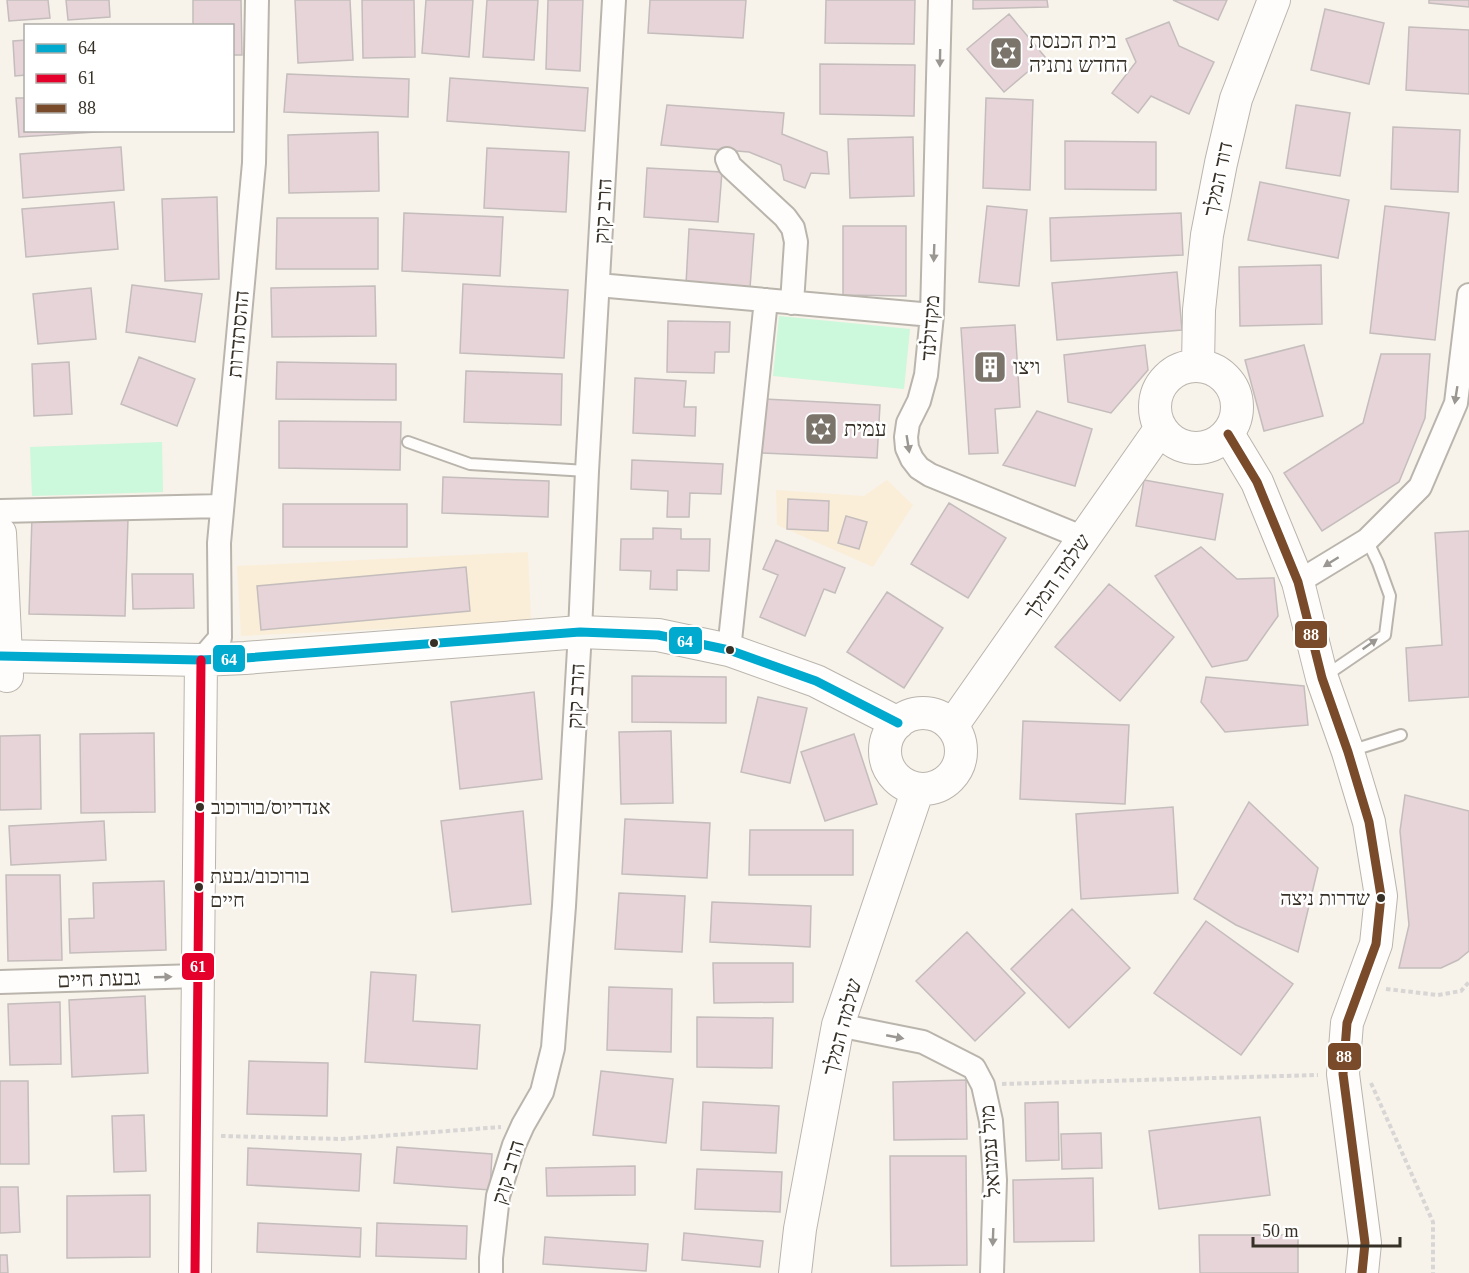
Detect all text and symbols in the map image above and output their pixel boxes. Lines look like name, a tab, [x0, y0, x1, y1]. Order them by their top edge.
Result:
legend	[24, 24, 234, 132]
place label: בית הכנסת החדש נתניה	[1029, 29, 1128, 77]
synagogue icon: בית הכנסת החדש נתניה	[988, 35, 1024, 71]
text: 64	[78, 38, 96, 58]
one-way arrow	[935, 49, 944, 68]
text: 61	[78, 68, 96, 88]
text: 88	[78, 98, 96, 118]
street label: דוד המלך	[1198, 140, 1238, 218]
street label: הרב קוק	[589, 178, 617, 244]
one-way arrow	[929, 244, 939, 263]
street label: ההסתדרות	[222, 289, 254, 379]
street label: מקדולנד	[916, 294, 944, 362]
building icon: ויצו	[972, 349, 1008, 385]
place label: ויצו	[1013, 355, 1040, 379]
one-way arrow	[1452, 386, 1461, 405]
synagogue icon: עמית	[803, 411, 839, 447]
place label: עמית	[844, 417, 887, 441]
one-way arrow	[904, 435, 913, 454]
street label: שלמה המלך	[1019, 529, 1095, 624]
one-way arrow	[1323, 556, 1339, 567]
line badge: 88	[1294, 620, 1328, 649]
line badge: 64	[668, 626, 703, 655]
text: 88	[1303, 626, 1319, 643]
text: 64	[677, 633, 693, 650]
unlabelled marker	[428, 637, 440, 649]
one-way arrow	[1362, 638, 1378, 650]
line badge: 64	[212, 644, 246, 673]
unlabelled marker	[724, 644, 736, 656]
text: 64	[221, 651, 237, 668]
street label: הרב קוק	[562, 663, 590, 729]
place label: אנדריוס/בורוכוב	[211, 796, 330, 818]
marker: אנדריוס/בורוכוב	[194, 801, 206, 813]
place label: בורוכוב/גבעת חיים	[210, 865, 310, 911]
marker: בורוכוב/גבעת חיים	[193, 881, 205, 893]
place label: שדרות ניצה	[1280, 887, 1370, 909]
marker: שדרות ניצה	[1375, 892, 1387, 904]
line badge: 61	[181, 952, 215, 981]
text: 61	[190, 958, 206, 975]
street label: גבעת חיים	[57, 966, 141, 992]
one-way arrow	[154, 972, 173, 982]
street label: שלמה המלך	[818, 976, 866, 1078]
one-way arrow	[886, 1033, 905, 1042]
line badge: 88	[1327, 1042, 1362, 1071]
text: 88	[1336, 1048, 1352, 1065]
street label: מול עמנואל	[975, 1104, 1005, 1199]
street label: הרב קוק	[487, 1137, 529, 1207]
scale bar	[1253, 1210, 1400, 1248]
text: 50 m	[1262, 1221, 1299, 1241]
one-way arrow	[989, 1228, 998, 1247]

